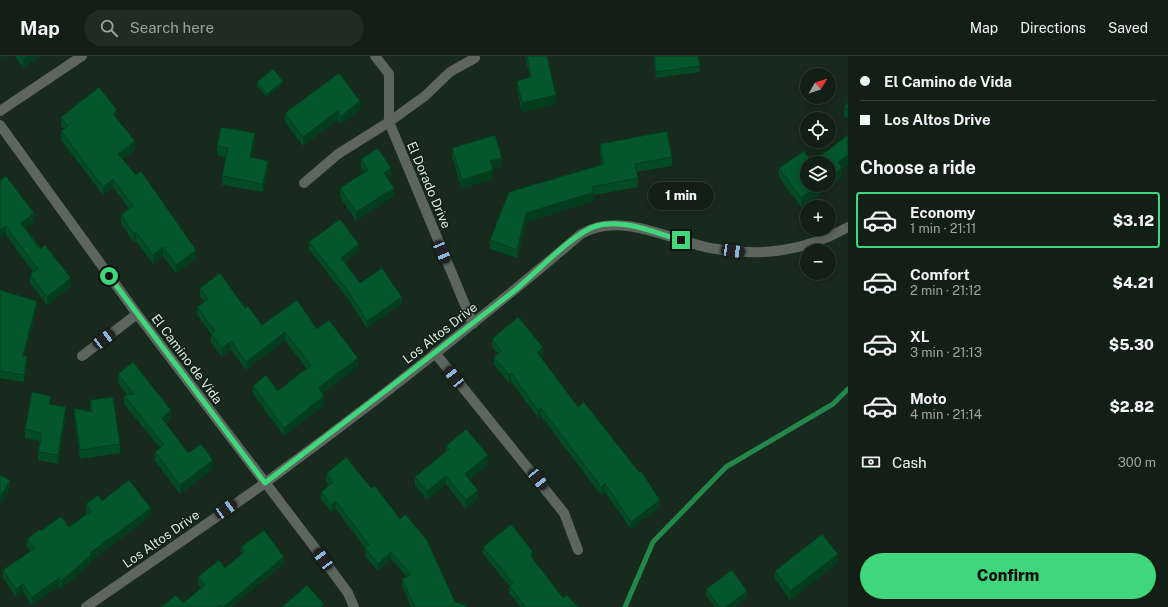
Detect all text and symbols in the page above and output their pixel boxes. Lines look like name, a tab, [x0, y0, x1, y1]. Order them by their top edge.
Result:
search box	[84, 10, 364, 46]
text: Map	[20, 17, 60, 39]
icon: search	[98, 17, 120, 39]
text: Search here	[130, 19, 214, 36]
text: Map	[970, 20, 998, 36]
text: Directions	[1020, 20, 1086, 36]
text: Saved	[1108, 20, 1148, 36]
north arrow	[800, 68, 836, 104]
map controls	[800, 68, 836, 280]
text: El Camino de Vida	[884, 73, 1012, 90]
text: Los Altos Drive	[884, 111, 991, 128]
button: locate	[800, 112, 836, 148]
street label: El Dorado Drive	[404, 139, 454, 231]
button: layers	[800, 156, 836, 192]
text: Choose a ride	[860, 157, 976, 178]
callout: 1 min	[648, 182, 714, 210]
text: 1 min	[665, 188, 697, 203]
button: +	[800, 200, 836, 236]
icon: car	[862, 202, 898, 238]
text: Economy	[910, 204, 975, 221]
text: $3.12	[1113, 212, 1154, 229]
text: 1 min · 21:11	[910, 221, 976, 236]
route end	[672, 231, 690, 249]
car	[432, 239, 452, 265]
car	[720, 243, 746, 259]
button: −	[800, 244, 836, 280]
icon: car	[862, 264, 898, 300]
text: Comfort	[910, 266, 970, 283]
route start	[100, 267, 118, 285]
text: $4.21	[1113, 274, 1154, 291]
text: 2 min · 21:12	[910, 283, 981, 298]
street label: Los Altos Drive	[400, 299, 480, 367]
street label: El Camino de Vida	[148, 311, 226, 407]
icon: car	[862, 326, 898, 362]
car	[91, 327, 117, 351]
text: XL	[910, 328, 929, 345]
text: $5.30	[1109, 336, 1154, 353]
text: 3 min · 21:13	[910, 345, 982, 360]
car	[442, 364, 466, 390]
icon: car	[862, 388, 898, 424]
text: Moto	[910, 390, 947, 407]
text: $2.82	[1109, 398, 1154, 415]
text: 4 min · 21:14	[910, 407, 982, 422]
icon: cash	[860, 451, 882, 473]
text: Cash	[892, 454, 927, 471]
text: 300 m	[1118, 455, 1156, 470]
car	[526, 466, 550, 492]
car	[213, 497, 239, 521]
street label: Los Altos Drive	[120, 507, 202, 571]
car	[311, 546, 335, 572]
button: Confirm	[860, 553, 1156, 599]

